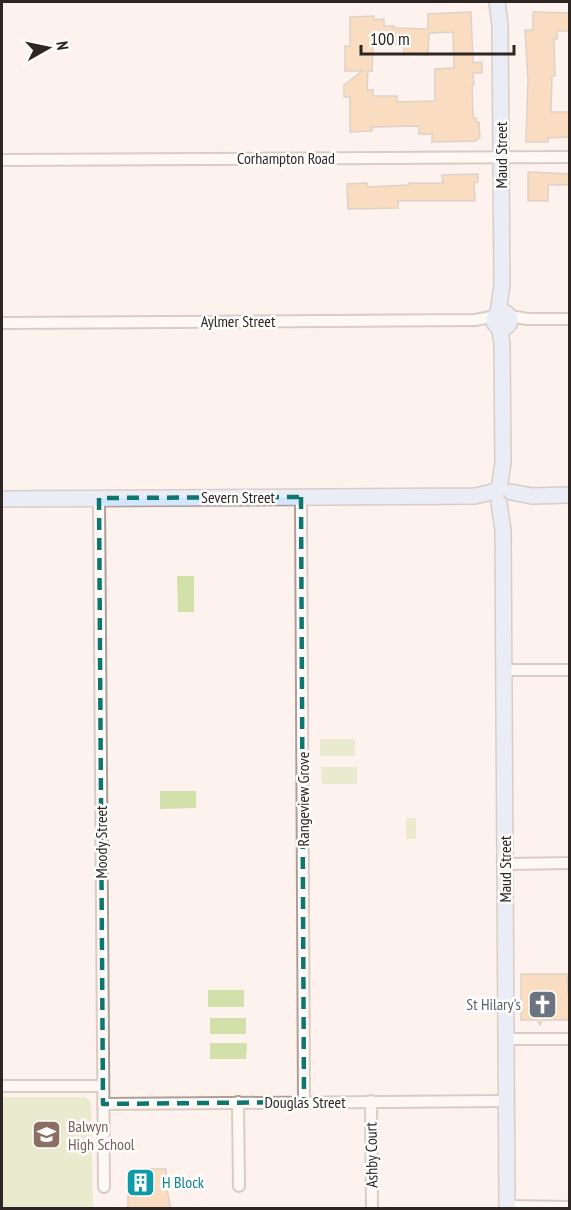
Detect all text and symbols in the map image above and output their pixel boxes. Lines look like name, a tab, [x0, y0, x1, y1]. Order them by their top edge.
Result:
north arrow	[18, 18, 78, 78]
scale bar	[361, 18, 514, 56]
text: 100 m	[370, 27, 410, 50]
text: N	[52, 40, 73, 51]
street label: Maud Street	[491, 121, 511, 188]
street label: Corhampton Road	[237, 148, 335, 168]
street label: Aylmer Street	[201, 311, 276, 331]
street label: Severn Street	[201, 487, 276, 507]
street label: Rangeview Grove	[293, 752, 313, 846]
street label: Moody Street	[91, 805, 111, 879]
street label: Maud Street	[495, 835, 515, 902]
church icon: St Hilary's	[526, 988, 558, 1020]
place label: St Hilary's	[466, 994, 521, 1014]
street label: Douglas Street	[264, 1092, 346, 1112]
place label: Balwyn High School	[68, 1116, 135, 1154]
school or university icon: Balwyn High School	[31, 1119, 63, 1151]
street label: Ashby Court	[360, 1121, 382, 1188]
building icon: H Block	[125, 1166, 157, 1198]
place label: H Block	[162, 1172, 205, 1192]

